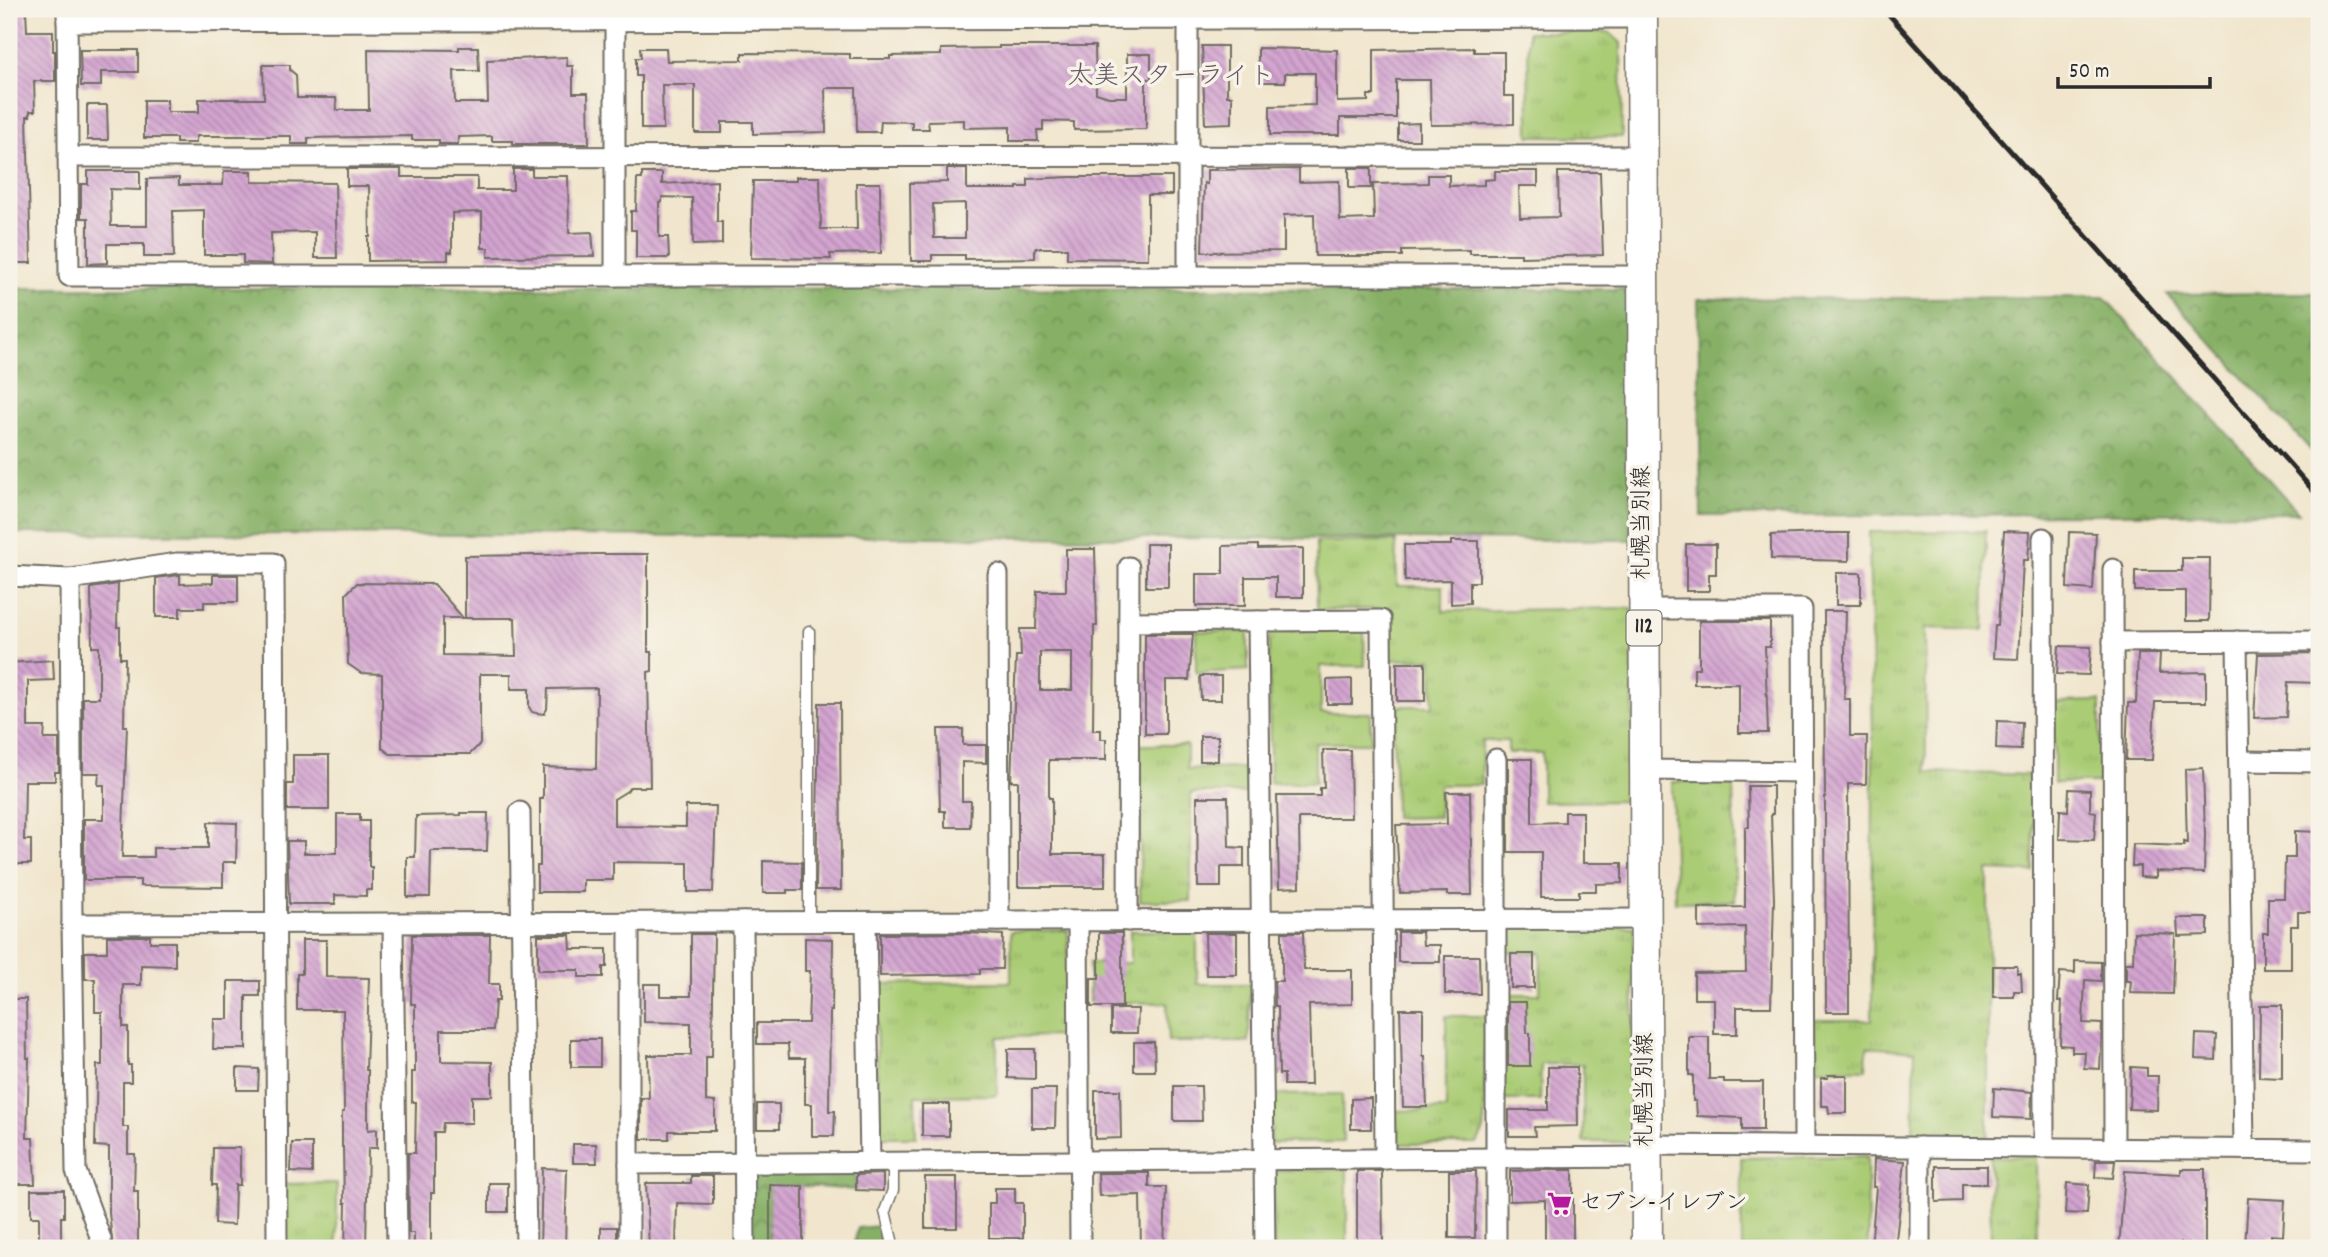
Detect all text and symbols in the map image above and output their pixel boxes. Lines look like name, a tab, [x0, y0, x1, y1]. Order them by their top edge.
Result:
scale bar	[2058, 46, 2211, 90]
text: 50 m	[2069, 58, 2109, 88]
district label: 太美スターライト	[1067, 59, 1275, 96]
street label: 札幌当別線	[1627, 466, 1660, 581]
road number: 112	[1626, 610, 1662, 646]
street label: 札幌当別線	[1630, 1033, 1663, 1148]
place label: セブン-イレブン	[1579, 1188, 1748, 1221]
supermarket icon: セブン-イレブン	[1545, 1190, 1573, 1218]

